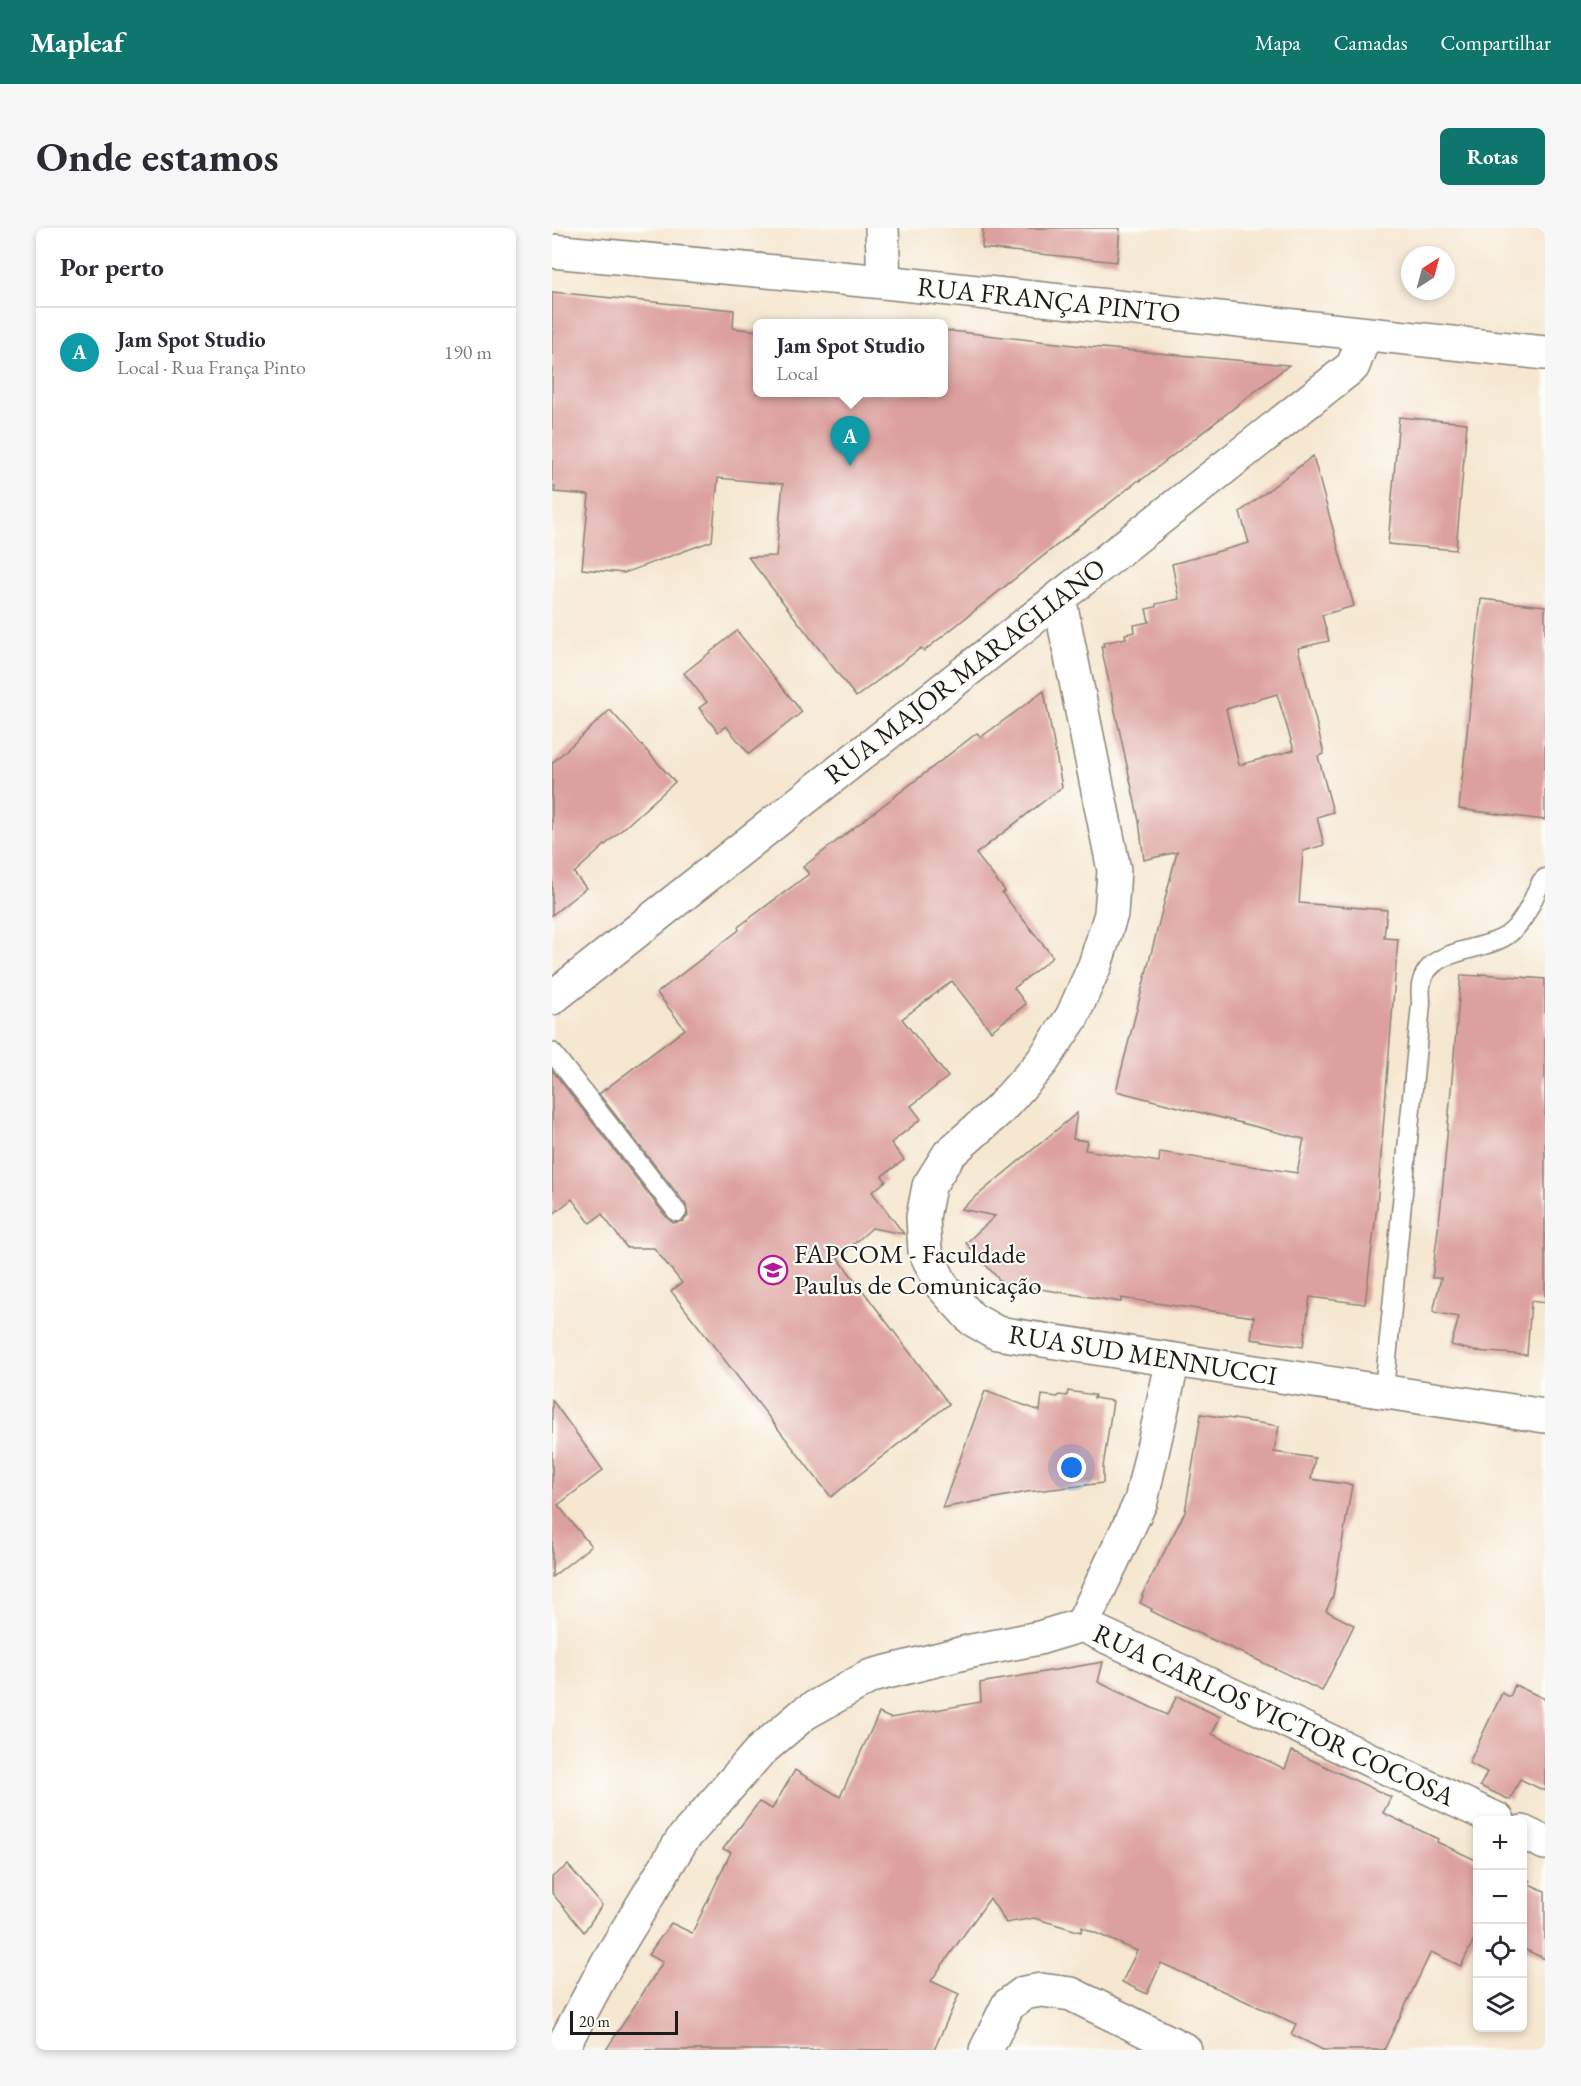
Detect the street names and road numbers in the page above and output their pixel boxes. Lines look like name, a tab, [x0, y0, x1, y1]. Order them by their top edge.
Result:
street label: RUA FRANÇA PINTO	[916, 268, 1182, 331]
street label: RUA MAJOR MARAGLIANO	[817, 550, 1112, 791]
street label: RUA SUD MENNUCCI	[1006, 1316, 1280, 1393]
street label: RUA CARLOS VICTOR COCOSA	[1088, 1615, 1461, 1814]

